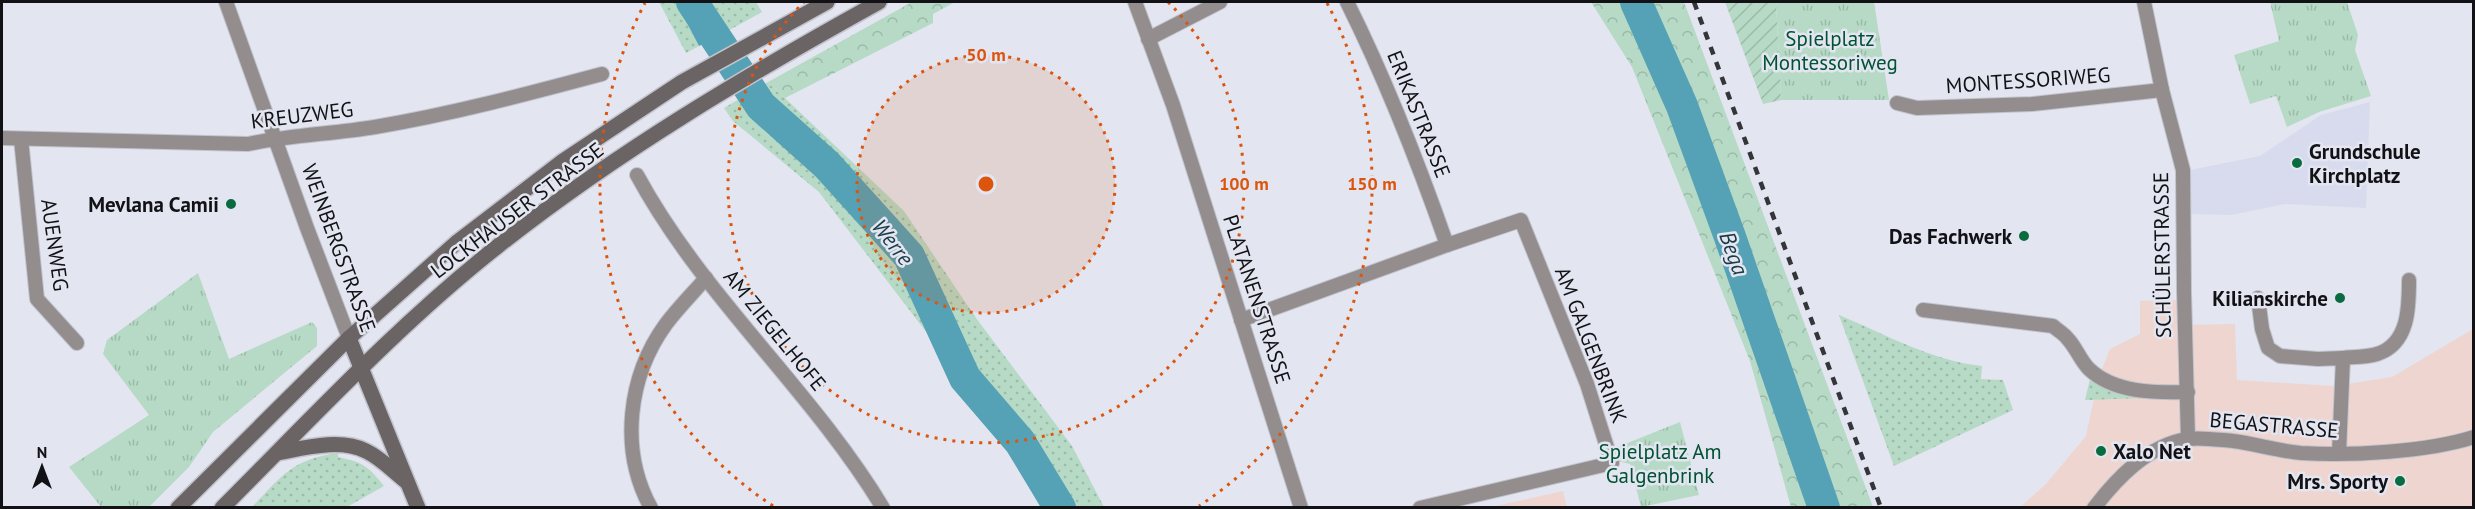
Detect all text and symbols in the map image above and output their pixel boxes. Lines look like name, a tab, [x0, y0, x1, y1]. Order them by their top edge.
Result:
park label: Spielplatz Montessoriweg	[1762, 25, 1898, 76]
text: 50 m	[966, 43, 1006, 66]
street label: ERIKASTRASSE	[1381, 46, 1457, 182]
street label: MONTESSORIWEG	[1945, 61, 2111, 99]
street label: KREUZWEG	[249, 95, 355, 135]
street label: LOCKHAUSER STRASSE	[425, 136, 609, 284]
place label: Grundschule Kirchplatz	[2309, 138, 2421, 189]
marker: Grundschule Kirchplatz	[2290, 156, 2304, 170]
street label: WEINBERGSTRASSE	[296, 160, 382, 336]
text: 100 m	[1219, 172, 1269, 195]
text: 150 m	[1347, 172, 1397, 195]
street label: SCHÜLERSTRASSE	[2147, 172, 2177, 338]
centre of rings	[976, 174, 996, 194]
place label: Mevlana Camii	[88, 191, 219, 218]
street label: AUENWEG	[35, 197, 75, 293]
marker: Mevlana Camii	[224, 197, 238, 211]
street label: PLATANENSTRASSE	[1217, 211, 1297, 387]
water label: Werre	[866, 213, 920, 272]
place label: Das Fachwerk	[1889, 223, 2013, 250]
water label: Bega	[1713, 227, 1755, 279]
marker: Das Fachwerk	[2017, 229, 2031, 243]
street label: AM GALGENBRINK	[1549, 263, 1633, 427]
street label: AM ZIEGELHOFE	[718, 264, 832, 396]
place label: Kilianskirche	[2212, 285, 2328, 312]
marker: Kilianskirche	[2333, 291, 2347, 305]
street label: BEGASTRASSE	[2208, 406, 2340, 444]
north arrow	[12, 437, 72, 497]
park label: Spielplatz Am Galgenbrink	[1599, 438, 1722, 489]
place label: Xalo Net	[2113, 438, 2192, 465]
text: N	[37, 442, 47, 462]
marker: Xalo Net	[2094, 444, 2108, 458]
place label: Mrs. Sporty	[2287, 468, 2389, 495]
marker: Mrs. Sporty	[2393, 474, 2407, 488]

